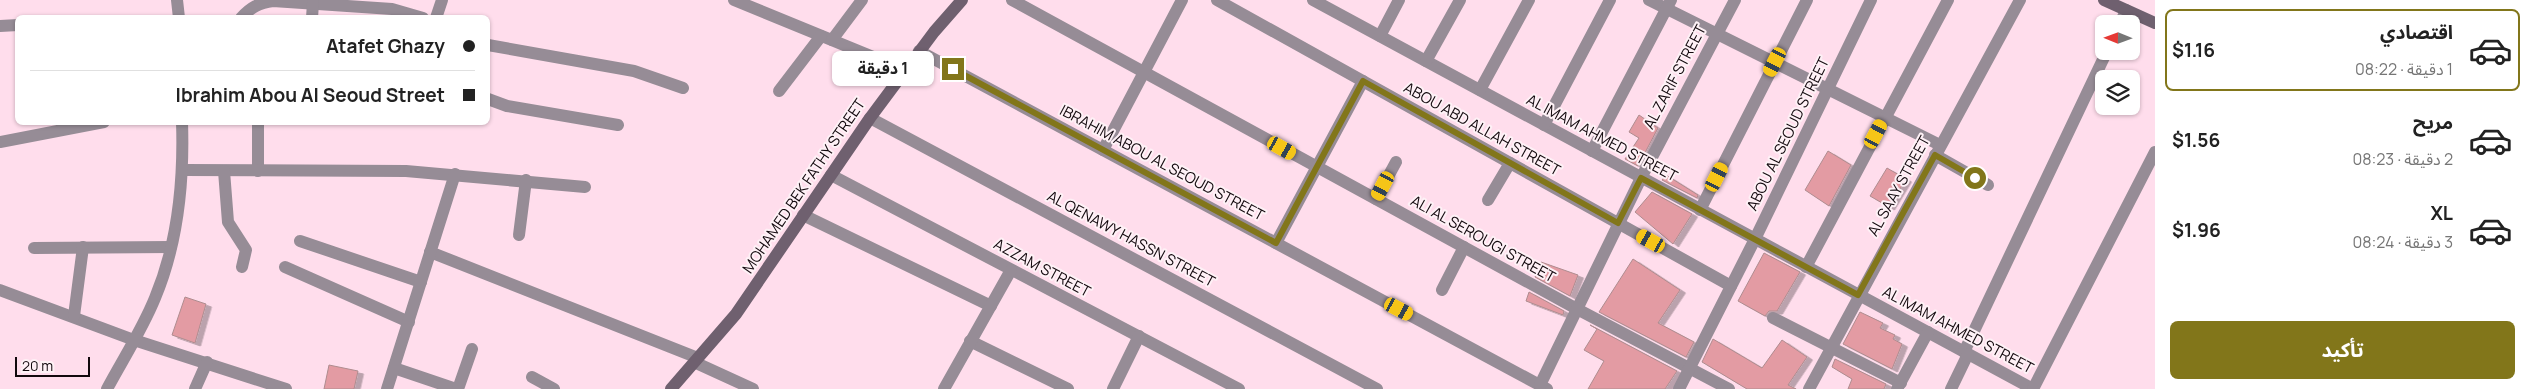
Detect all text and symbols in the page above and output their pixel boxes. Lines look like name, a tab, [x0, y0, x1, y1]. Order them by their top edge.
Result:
north arrow	[2095, 15, 2140, 60]
map controls	[2095, 15, 2140, 115]
text: اقتصادي	[2380, 19, 2453, 45]
street label: AL ZARIF STREET	[1638, 21, 1711, 133]
icon: car	[2468, 28, 2513, 73]
text: Atafet Ghazy	[326, 33, 445, 59]
text: $1.16	[2172, 37, 2215, 63]
car	[1761, 45, 1788, 79]
callout: 1 دقيقة	[833, 52, 936, 86]
street label: ABOU AL SEOUD STREET	[1741, 54, 1834, 214]
text: 1 دقيقة	[858, 57, 908, 79]
route end	[942, 58, 964, 80]
text: 1 دقيقة · 08:22	[2355, 58, 2453, 80]
button: layers	[2095, 70, 2140, 115]
street label: ABOU ABD ALLAH STREET	[1400, 77, 1564, 180]
text: Ibrahim Abou Al Seoud Street	[176, 82, 445, 108]
street label: AL IMAM AHMED STREET	[1523, 89, 1682, 186]
street label: MOHAMED BEK FATHY STREET	[737, 94, 870, 277]
street label: IBRAHIM ABOU AL SEOUD STREET	[1056, 100, 1268, 226]
text: مريح	[2413, 109, 2453, 135]
car	[1862, 117, 1889, 151]
icon: car	[2468, 118, 2513, 163]
text: $1.56	[2172, 127, 2220, 153]
street label: AL SAAY STREET	[1862, 132, 1935, 240]
car	[1265, 134, 1298, 162]
text: 2 دقيقة · 08:23	[2352, 148, 2453, 170]
car	[1703, 160, 1730, 194]
route start	[1964, 167, 1986, 189]
car	[1369, 169, 1396, 203]
street label: AL QENAWY HASSN STREET	[1044, 185, 1219, 292]
street label: ALI AL SEROUGI STREET	[1407, 190, 1559, 287]
text: XL	[2430, 200, 2453, 226]
icon: car	[2468, 208, 2513, 253]
text: $1.96	[2172, 217, 2221, 243]
car	[1634, 227, 1667, 255]
text: 3 دقيقة · 08:24	[2352, 231, 2453, 253]
street label: AZZAM STREET	[990, 233, 1094, 302]
street label: AL IMAM AHMED STREET	[1879, 281, 2038, 378]
car	[1382, 295, 1415, 323]
button: تأكيد	[2170, 321, 2515, 379]
scale bar	[15, 354, 90, 377]
text: 20 m	[22, 356, 53, 375]

